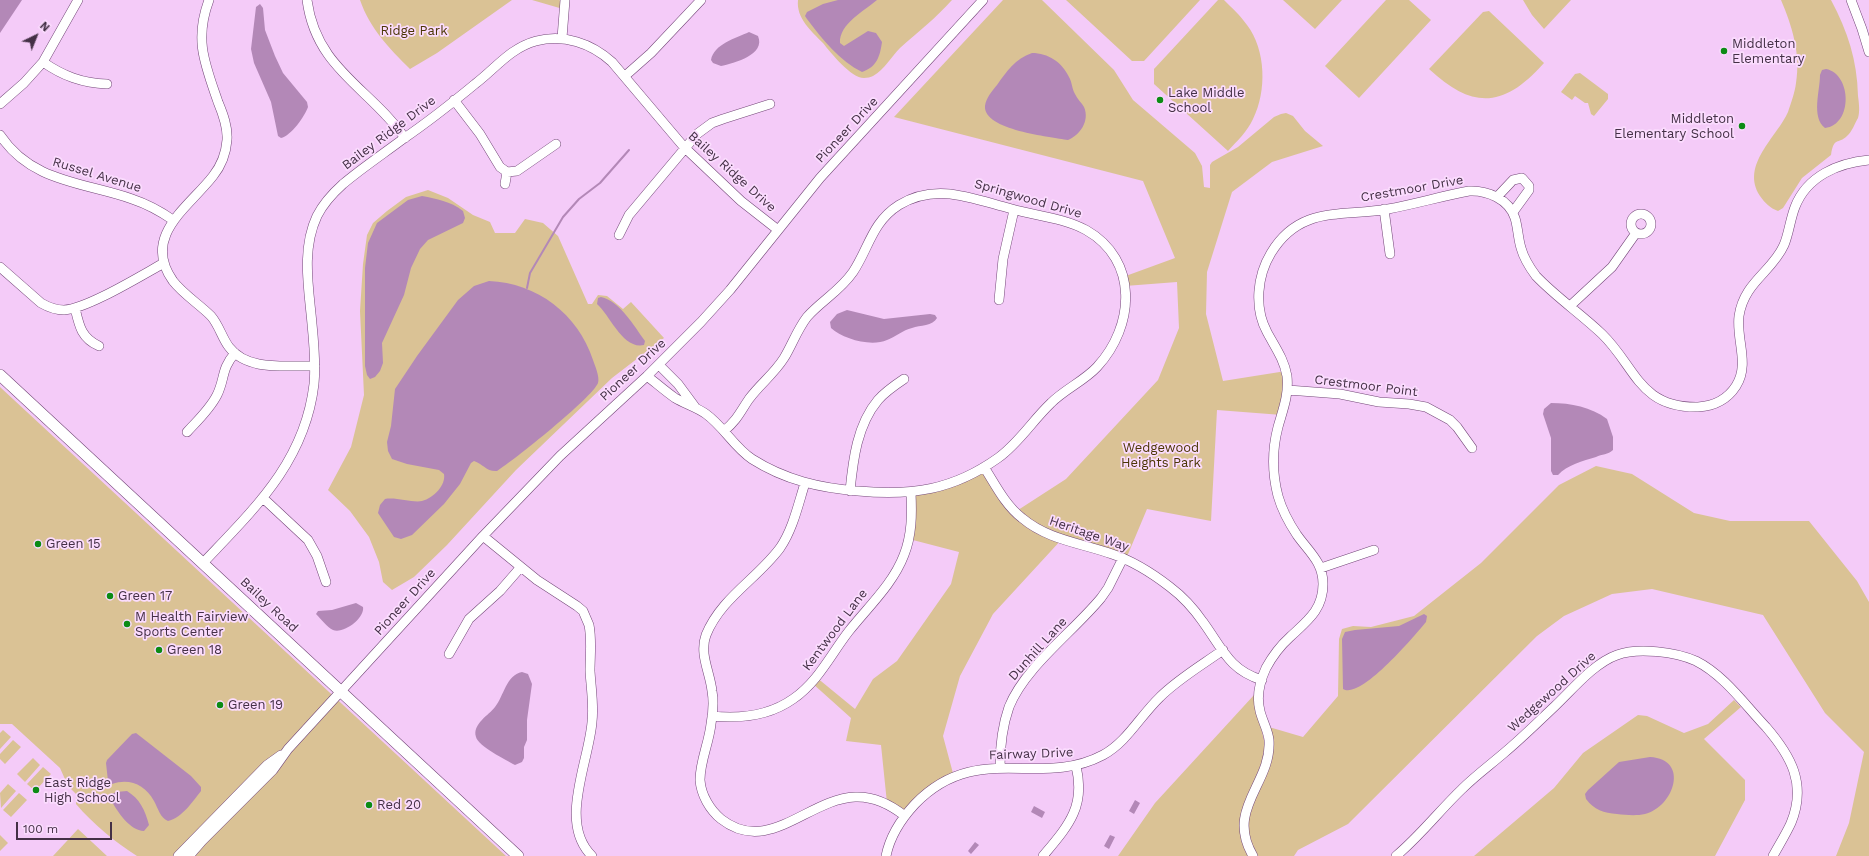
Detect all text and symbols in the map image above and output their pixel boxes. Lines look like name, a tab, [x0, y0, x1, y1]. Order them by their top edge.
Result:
north arrow	[16, 16, 56, 56]
text: N	[37, 19, 52, 34]
park label: Ridge Park	[380, 23, 448, 39]
place label: Middleton Elementary	[1732, 36, 1804, 67]
marker: Middleton Elementary	[1719, 46, 1729, 56]
place label: Lake Middle School	[1168, 85, 1245, 116]
street label: Bailey Ridge Drive	[339, 93, 439, 173]
street label: Pioneer Drive	[813, 94, 881, 166]
marker: Lake Middle School	[1155, 95, 1165, 105]
place label: Middleton Elementary School	[1614, 111, 1734, 142]
marker: Middleton Elementary School	[1737, 121, 1747, 131]
street label: Bailey Ridge Drive	[685, 128, 779, 216]
street label: Russel Avenue	[51, 154, 143, 196]
street label: Crestmoor Drive	[1359, 172, 1465, 206]
street label: Springwood Drive	[972, 176, 1084, 222]
street label: Pioneer Drive	[597, 336, 669, 404]
street label: Crestmoor Point	[1313, 372, 1419, 400]
park label: Wedgewood Heights Park	[1121, 440, 1201, 471]
street label: Heritage Way	[1047, 513, 1131, 555]
place label: Green 15	[46, 536, 101, 552]
marker: Green 15	[33, 539, 43, 549]
street label: Pioneer Drive	[371, 565, 439, 639]
street label: Bailey Road	[237, 574, 301, 636]
street label: Kentwood Lane	[799, 586, 871, 674]
place label: Green 17	[118, 588, 172, 604]
marker: Green 17	[105, 591, 115, 601]
place label: M Health Fairview Sports Center	[135, 609, 248, 640]
street label: Dunhill Lane	[1005, 614, 1071, 684]
marker: M Health Fairview Sports Center	[122, 619, 132, 629]
place label: Green 18	[167, 642, 222, 658]
marker: Green 18	[154, 645, 164, 655]
street label: Wedgewood Drive	[1505, 648, 1599, 736]
place label: Green 19	[228, 697, 283, 713]
marker: Green 19	[215, 700, 225, 710]
street label: Fairway Drive	[988, 745, 1074, 763]
place label: East Ridge High School	[44, 775, 120, 806]
marker: East Ridge High School	[31, 785, 41, 795]
place label: Red 20	[377, 797, 421, 813]
marker: Red 20	[364, 800, 374, 810]
scale bar	[18, 814, 114, 840]
text: 100 m	[23, 822, 58, 836]

